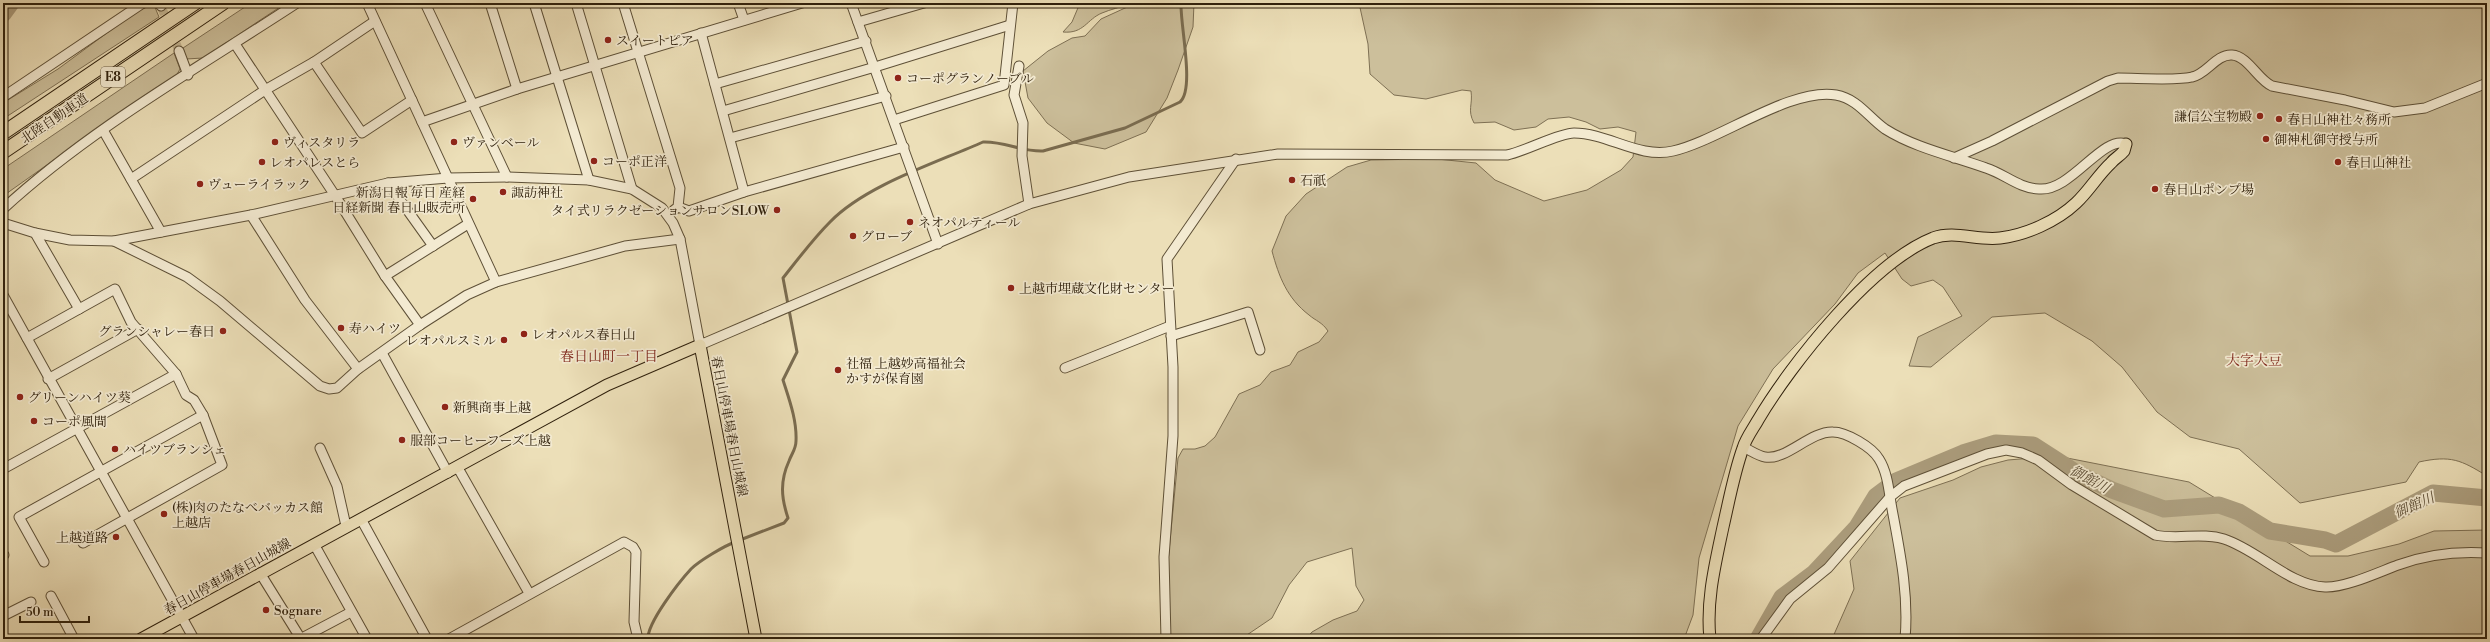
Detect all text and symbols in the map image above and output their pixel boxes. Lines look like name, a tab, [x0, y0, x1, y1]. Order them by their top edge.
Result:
place label: スイートピア	[616, 33, 694, 49]
marker: スイートピア	[603, 35, 613, 45]
road number: E8	[101, 67, 125, 87]
place label: コーポグランノーブル	[906, 71, 1034, 87]
marker: コーポグランノーブル	[893, 73, 903, 83]
street label: 北陸自動車道	[18, 90, 91, 147]
place label: 謙信公宝物殿	[2174, 109, 2252, 125]
marker: 謙信公宝物殿	[2255, 111, 2265, 121]
place label: 春日山神社々務所	[2287, 112, 2391, 128]
marker: 春日山神社々務所	[2274, 114, 2284, 124]
place label: 御神札御守授与所	[2274, 132, 2378, 148]
marker: 御神札御守授与所	[2261, 134, 2271, 144]
place label: ヴィスタリラ	[283, 135, 360, 151]
place label: ヴァンベール	[462, 135, 540, 151]
marker: ヴィスタリラ	[270, 137, 280, 147]
marker: ヴァンベール	[449, 137, 459, 147]
place label: コーポ正洋	[602, 154, 667, 170]
place label: レオパレスとら	[270, 155, 360, 171]
place label: 春日山神社	[2346, 155, 2411, 171]
marker: コーポ正洋	[589, 156, 599, 166]
marker: レオパレスとら	[257, 157, 267, 167]
marker: 春日山神社	[2333, 157, 2343, 167]
place label: 石祇	[1300, 173, 1326, 189]
marker: 石祇	[1287, 175, 1297, 185]
place label: ヴューライラック	[208, 177, 311, 193]
marker: ヴューライラック	[195, 179, 205, 189]
place label: 春日山ポンプ場	[2163, 182, 2254, 198]
marker: 春日山ポンプ場	[2150, 184, 2160, 194]
place label: 新潟日報 毎日 産経 日経新聞 春日山販売所	[332, 185, 465, 216]
place label: 諏訪神社	[511, 185, 563, 201]
marker: 諏訪神社	[498, 187, 508, 197]
marker: 新潟日報 毎日 産経 日経新聞 春日山販売所	[468, 194, 478, 204]
place label: タイ式リラクゼーションサロンSLOW	[551, 203, 770, 219]
marker: タイ式リラクゼーションサロンSLOW	[772, 205, 782, 215]
place label: ネオパルティール	[918, 215, 1020, 231]
marker: ネオパルティール	[905, 217, 915, 227]
place label: グローブ	[861, 229, 912, 245]
marker: グローブ	[848, 231, 858, 241]
place label: 上越市埋蔵文化財センター	[1019, 281, 1174, 297]
marker: 上越市埋蔵文化財センター	[1006, 283, 1016, 293]
place label: 寿ハイツ	[349, 321, 401, 337]
marker: 寿ハイツ	[336, 323, 346, 333]
place label: グランシャレー春日	[99, 324, 215, 340]
marker: グランシャレー春日	[218, 326, 228, 336]
place label: レオパルス春日山	[532, 327, 635, 343]
marker: レオパルス春日山	[519, 329, 529, 339]
place label: レオパルスミル	[406, 333, 496, 349]
marker: レオパルスミル	[499, 335, 509, 345]
district label: 春日山町一丁目	[560, 348, 658, 366]
district label: 大字大豆	[2226, 352, 2282, 370]
street label: 春日山停車場春日山城線	[708, 354, 751, 498]
place label: 社福 上越妙高福祉会 かすが保育園	[846, 356, 966, 387]
marker: 社福 上越妙高福祉会 かすが保育園	[833, 365, 843, 375]
place label: グリーンハイツ葵	[28, 390, 131, 406]
marker: グリーンハイツ葵	[15, 392, 25, 402]
place label: 新興商事上越	[453, 400, 531, 416]
marker: 新興商事上越	[440, 402, 450, 412]
place label: コーポ風間	[42, 414, 107, 430]
marker: コーポ風間	[29, 416, 39, 426]
place label: 服部コーヒーフーズ上越	[410, 433, 551, 449]
marker: 服部コーヒーフーズ上越	[397, 435, 407, 445]
place label: ハイツブランシェ	[123, 442, 226, 458]
marker: ハイツブランシェ	[110, 444, 120, 454]
water label: 御館川	[2067, 462, 2114, 499]
water label: 御館川	[2392, 488, 2439, 523]
place label: (株)肉のたなべバッカス館 上越店	[172, 500, 323, 531]
marker: (株)肉のたなべバッカス館 上越店	[159, 509, 169, 519]
place label: 上越道路	[56, 530, 108, 546]
marker: 上越道路	[111, 532, 121, 542]
street label: 春日山停車場春日山城線	[161, 535, 294, 619]
scale bar	[20, 598, 89, 624]
place label: Sognare	[274, 603, 322, 619]
text: 50 m	[26, 605, 54, 620]
marker: Sognare	[261, 605, 271, 615]

